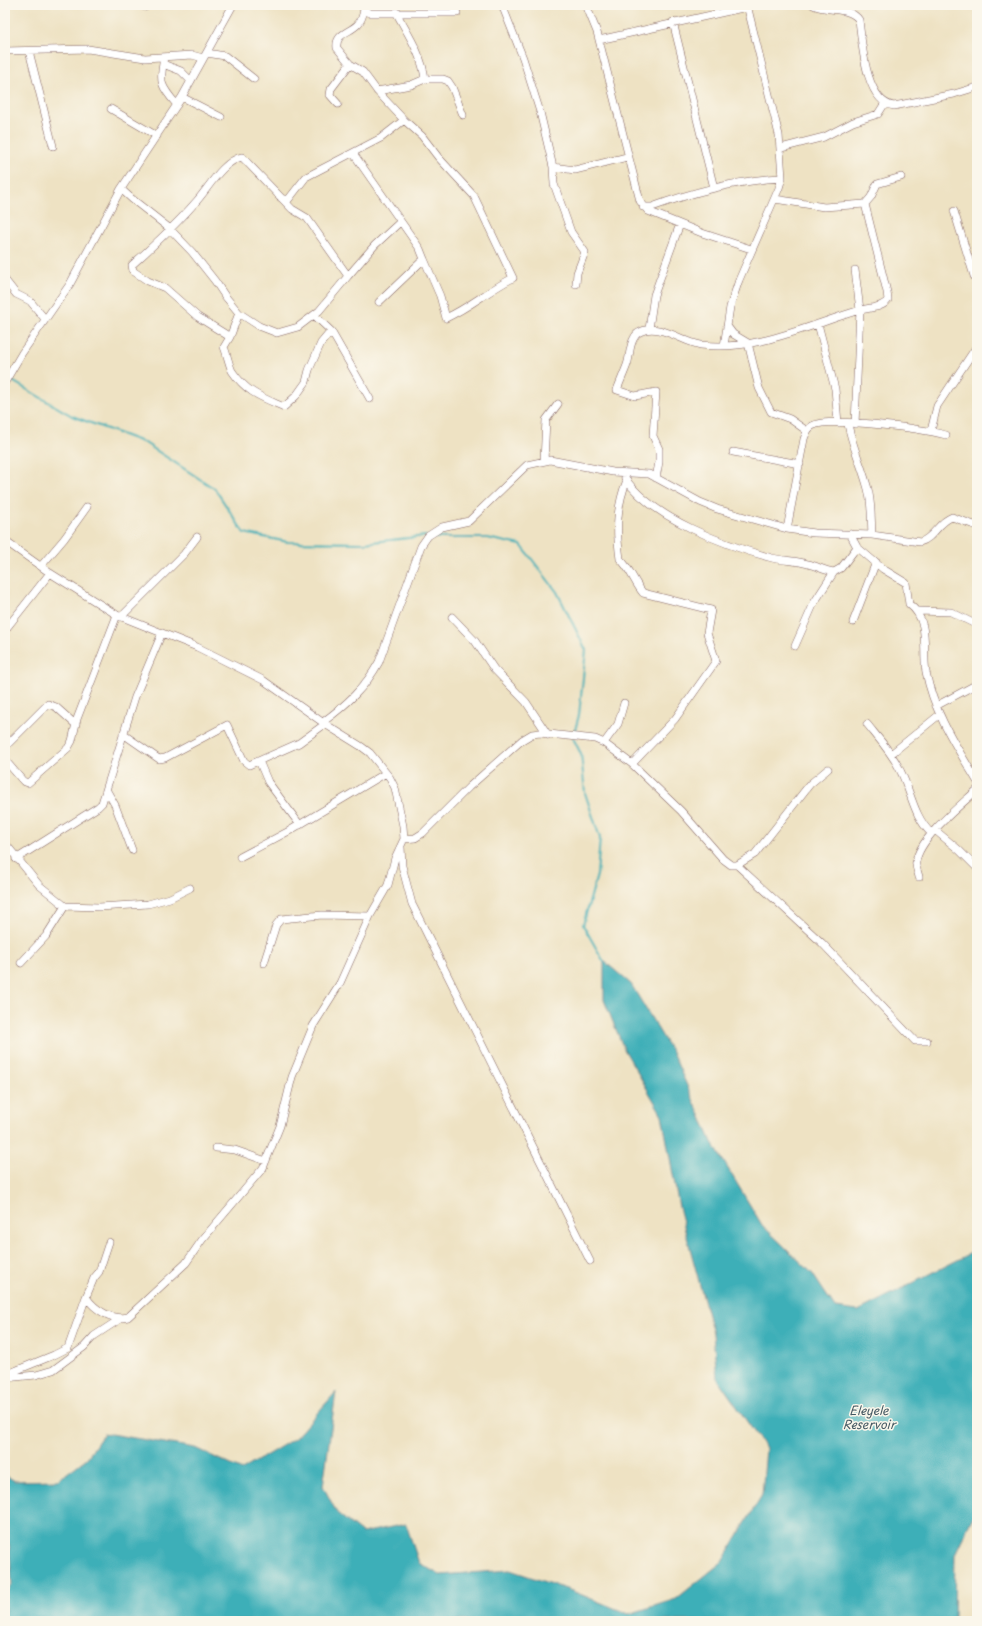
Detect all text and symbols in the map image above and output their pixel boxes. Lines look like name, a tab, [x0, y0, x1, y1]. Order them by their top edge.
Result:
water label: Eleyele Reservoir	[843, 1401, 897, 1433]

